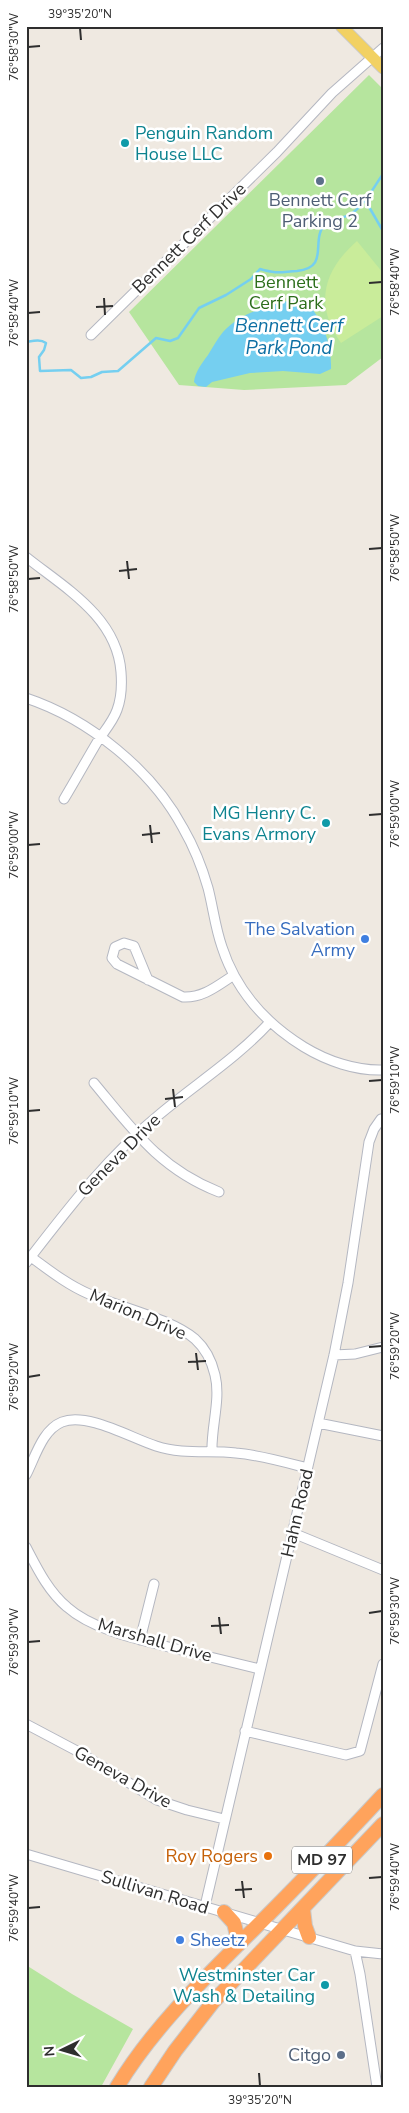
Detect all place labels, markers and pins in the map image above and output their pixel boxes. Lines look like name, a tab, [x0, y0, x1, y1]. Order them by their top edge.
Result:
place label: Penguin Random House LLC	[135, 121, 273, 166]
marker: Penguin Random House LLC	[119, 137, 131, 149]
marker: Bennett Cerf Parking 2	[314, 175, 326, 187]
place label: Bennett Cerf Parking 2	[269, 188, 372, 233]
place label: MG Henry C. Evans Armory	[202, 801, 317, 846]
marker: MG Henry C. Evans Armory	[320, 817, 332, 829]
place label: The Salvation Army	[245, 917, 356, 962]
marker: The Salvation Army	[359, 933, 371, 945]
place label: Roy Rogers	[165, 1844, 258, 1868]
marker: Roy Rogers	[262, 1850, 274, 1862]
place label: Sheetz	[190, 1928, 245, 1952]
marker: Sheetz	[174, 1934, 186, 1946]
place label: Westminster Car Wash & Detailing	[173, 1963, 316, 2008]
marker: Westminster Car Wash & Detailing	[319, 1979, 331, 1991]
place label: Citgo	[288, 2043, 331, 2067]
marker: Citgo	[335, 2049, 347, 2061]

